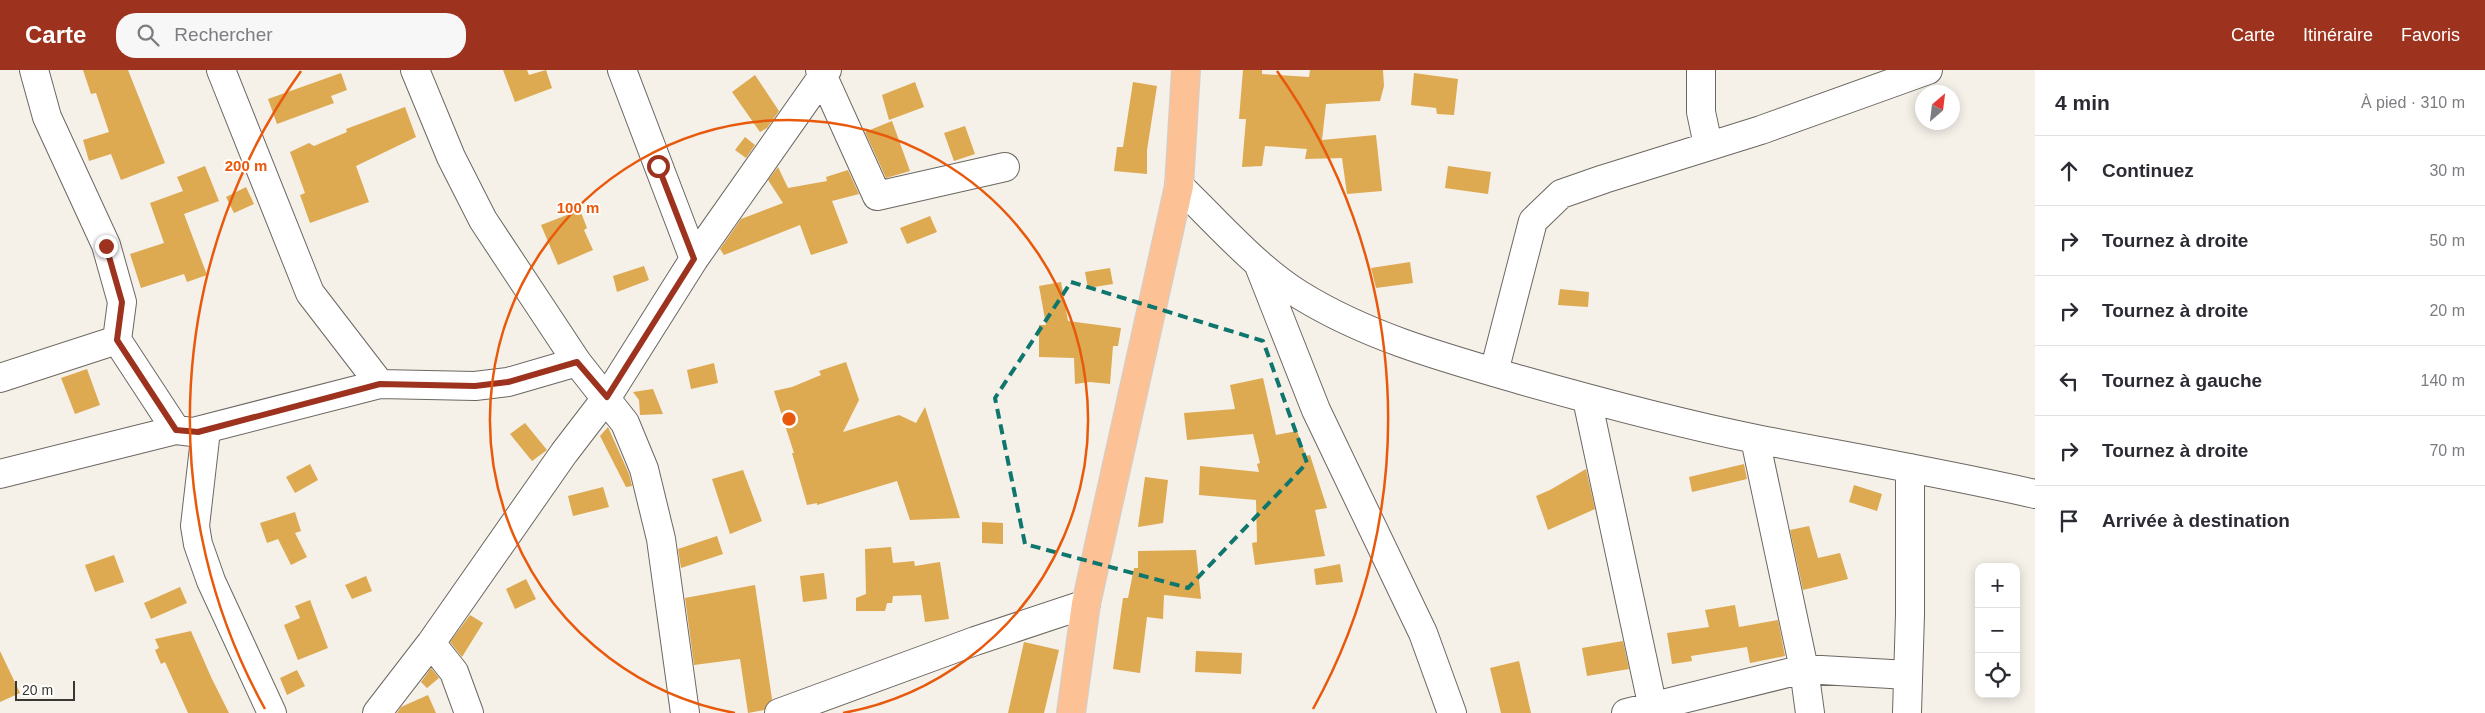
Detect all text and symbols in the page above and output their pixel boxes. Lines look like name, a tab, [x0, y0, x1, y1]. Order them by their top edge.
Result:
search box	[116, 13, 466, 58]
text: Carte	[25, 21, 86, 48]
icon: search	[134, 21, 162, 49]
text: Rechercher	[174, 24, 273, 45]
text: Carte	[2231, 25, 2275, 45]
text: Itinéraire	[2303, 25, 2373, 45]
text: Favoris	[2401, 25, 2460, 45]
north arrow	[1915, 85, 1960, 130]
text: 4 min	[2055, 91, 2110, 114]
text: À pied · 310 m	[2361, 94, 2465, 111]
route start	[647, 155, 670, 178]
text: 200 m	[225, 157, 267, 174]
icon: ahead	[2055, 157, 2083, 185]
text: Continuez	[2102, 160, 2194, 181]
text: 30 m	[2429, 162, 2465, 179]
text: 100 m	[557, 199, 599, 216]
icon: right	[2055, 227, 2083, 255]
text: Tournez à droite	[2102, 230, 2248, 251]
text: 50 m	[2429, 232, 2465, 249]
route end	[95, 235, 118, 258]
icon: right	[2055, 297, 2083, 325]
text: Tournez à droite	[2102, 300, 2248, 321]
text: 20 m	[2429, 302, 2465, 319]
icon: left	[2055, 367, 2083, 395]
text: Tournez à gauche	[2102, 370, 2262, 391]
text: 140 m	[2421, 372, 2465, 389]
centre of rings	[780, 410, 798, 428]
icon: right	[2055, 437, 2083, 465]
text: Tournez à droite	[2102, 440, 2248, 461]
text: 70 m	[2429, 442, 2465, 459]
icon: arrive	[2055, 507, 2083, 535]
text: Arrivée à destination	[2102, 510, 2290, 531]
map controls	[1975, 563, 2020, 698]
button: +	[1975, 563, 2020, 608]
button: −	[1975, 608, 2020, 653]
button: locate	[1975, 653, 2020, 698]
scale bar	[15, 678, 75, 701]
text: 20 m	[22, 682, 53, 698]

